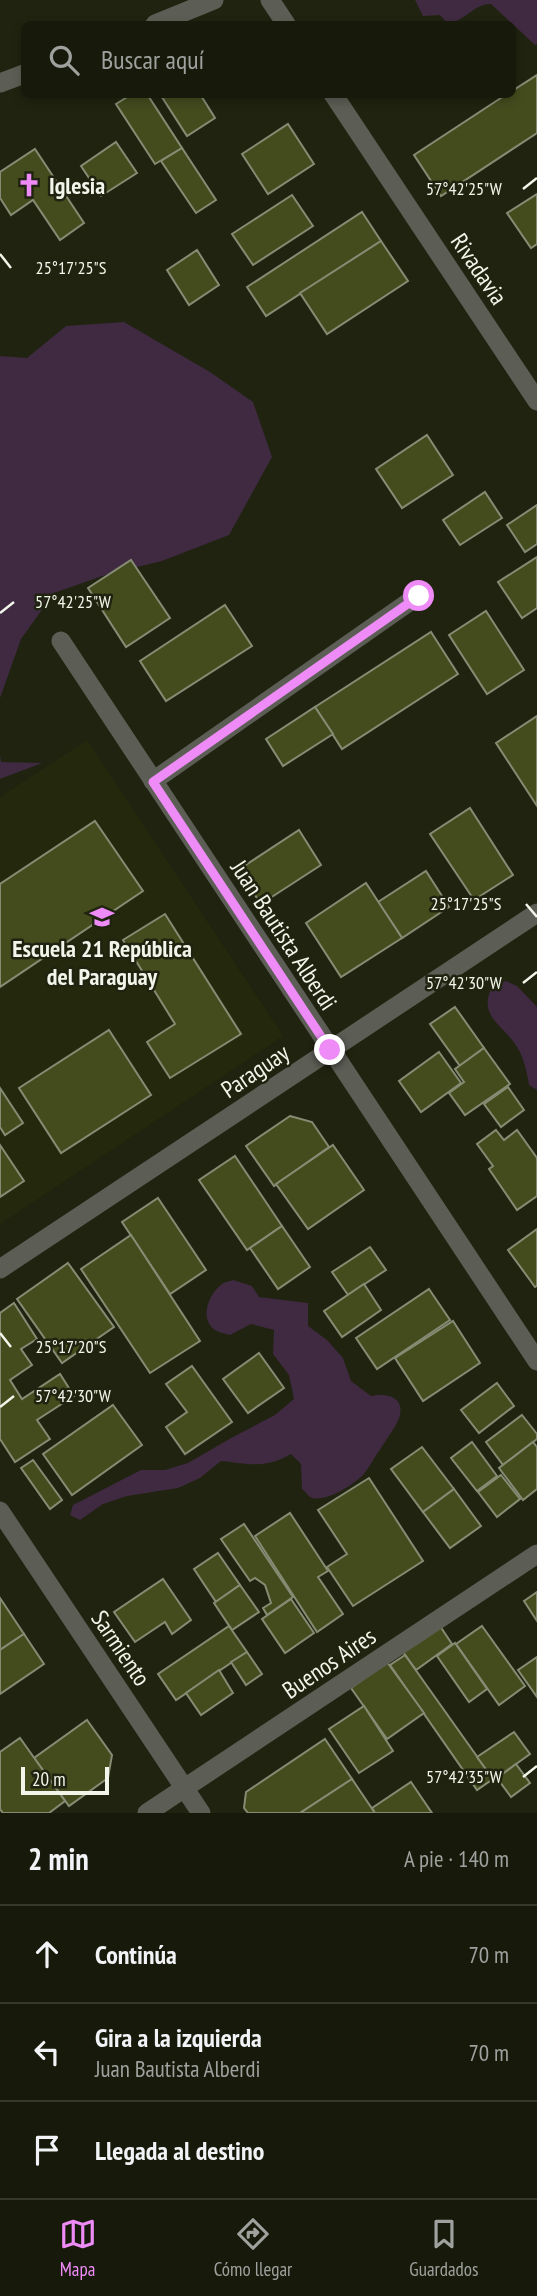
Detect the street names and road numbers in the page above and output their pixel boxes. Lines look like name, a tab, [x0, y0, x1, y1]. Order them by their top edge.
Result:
street label: Rivadavia	[444, 227, 514, 311]
street label: Juan Bautista Alberdi	[223, 853, 344, 1016]
street label: Paraguay	[215, 1037, 295, 1105]
street label: Sarmiento	[85, 1604, 157, 1692]
street label: Buenos Aires	[276, 1620, 382, 1706]

